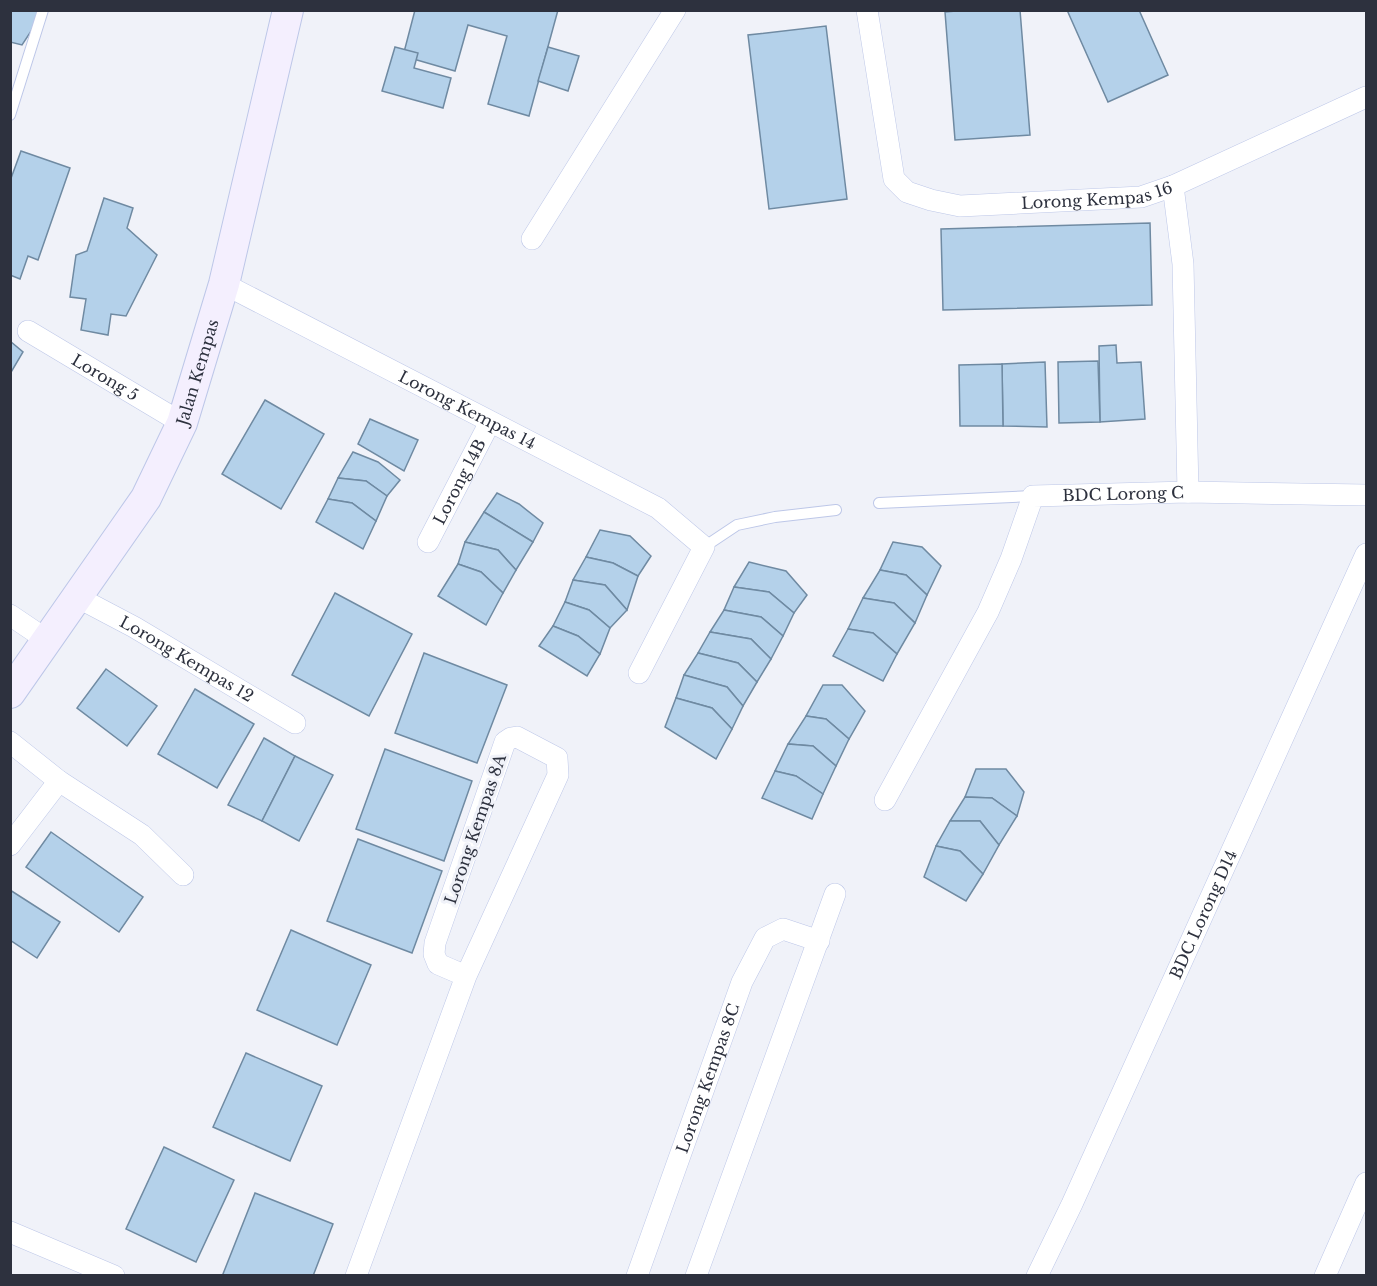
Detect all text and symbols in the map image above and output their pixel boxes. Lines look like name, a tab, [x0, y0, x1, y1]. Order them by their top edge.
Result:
street label: Lorong Kempas 16	[1021, 177, 1175, 213]
street label: Jalan Kempas	[171, 317, 223, 430]
street label: Lorong 5	[68, 350, 142, 405]
street label: Lorong Kempas 14	[395, 366, 539, 453]
street label: Lorong 14B	[429, 435, 490, 528]
street label: BDC Lorong C	[1062, 482, 1184, 505]
street label: Lorong Kempas 12	[117, 611, 257, 706]
street label: Lorong Kempas 8A	[440, 751, 510, 907]
street label: BDC Lorong D14	[1165, 847, 1241, 982]
street label: Lorong Kempas 8C	[672, 1001, 744, 1156]

